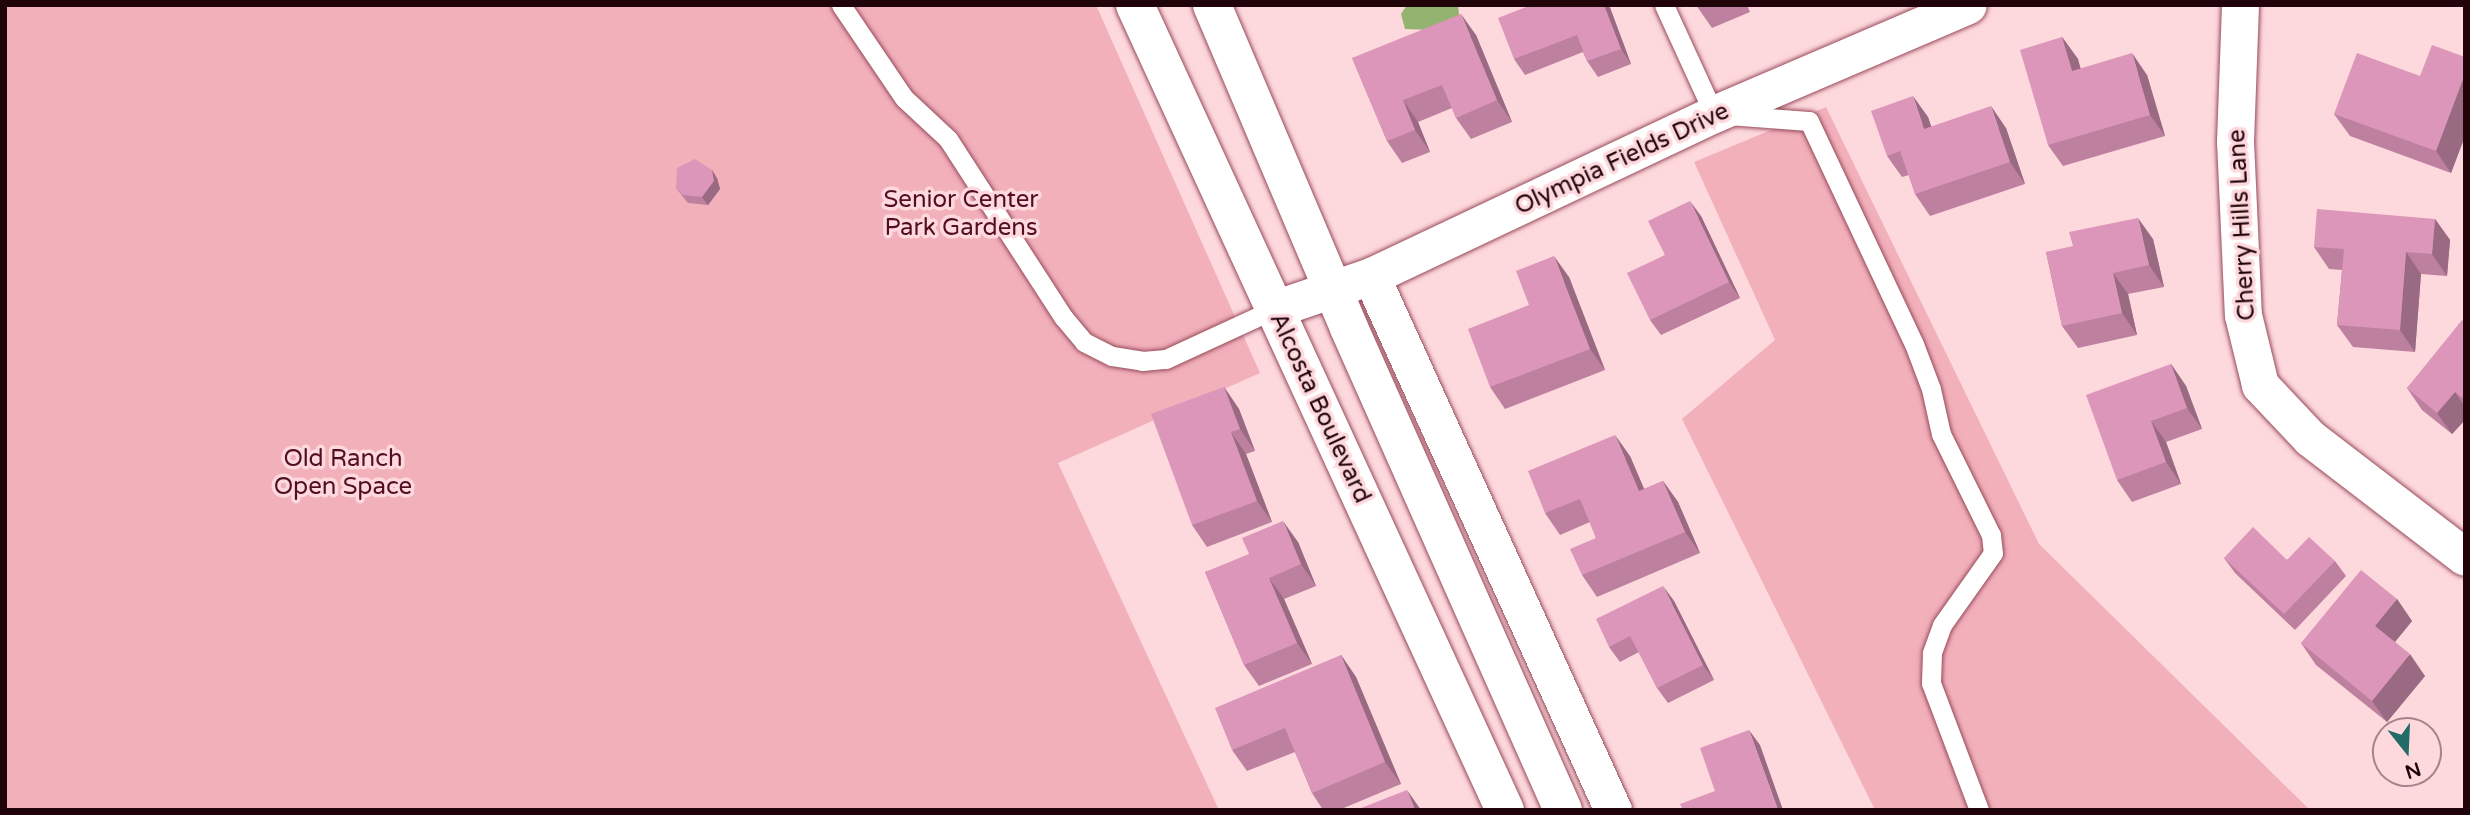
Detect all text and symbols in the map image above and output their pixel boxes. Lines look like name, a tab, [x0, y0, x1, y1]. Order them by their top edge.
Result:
street label: Olympia Fields Drive	[1510, 97, 1734, 221]
street label: Cherry Hills Lane	[2223, 129, 2261, 321]
park label: Senior Center Park Gardens	[884, 186, 1038, 242]
street label: Alcosta Boulevard	[1263, 308, 1377, 508]
park label: Old Ranch Open Space	[274, 445, 412, 501]
north arrow	[2372, 717, 2442, 787]
text: N	[2402, 757, 2424, 783]

